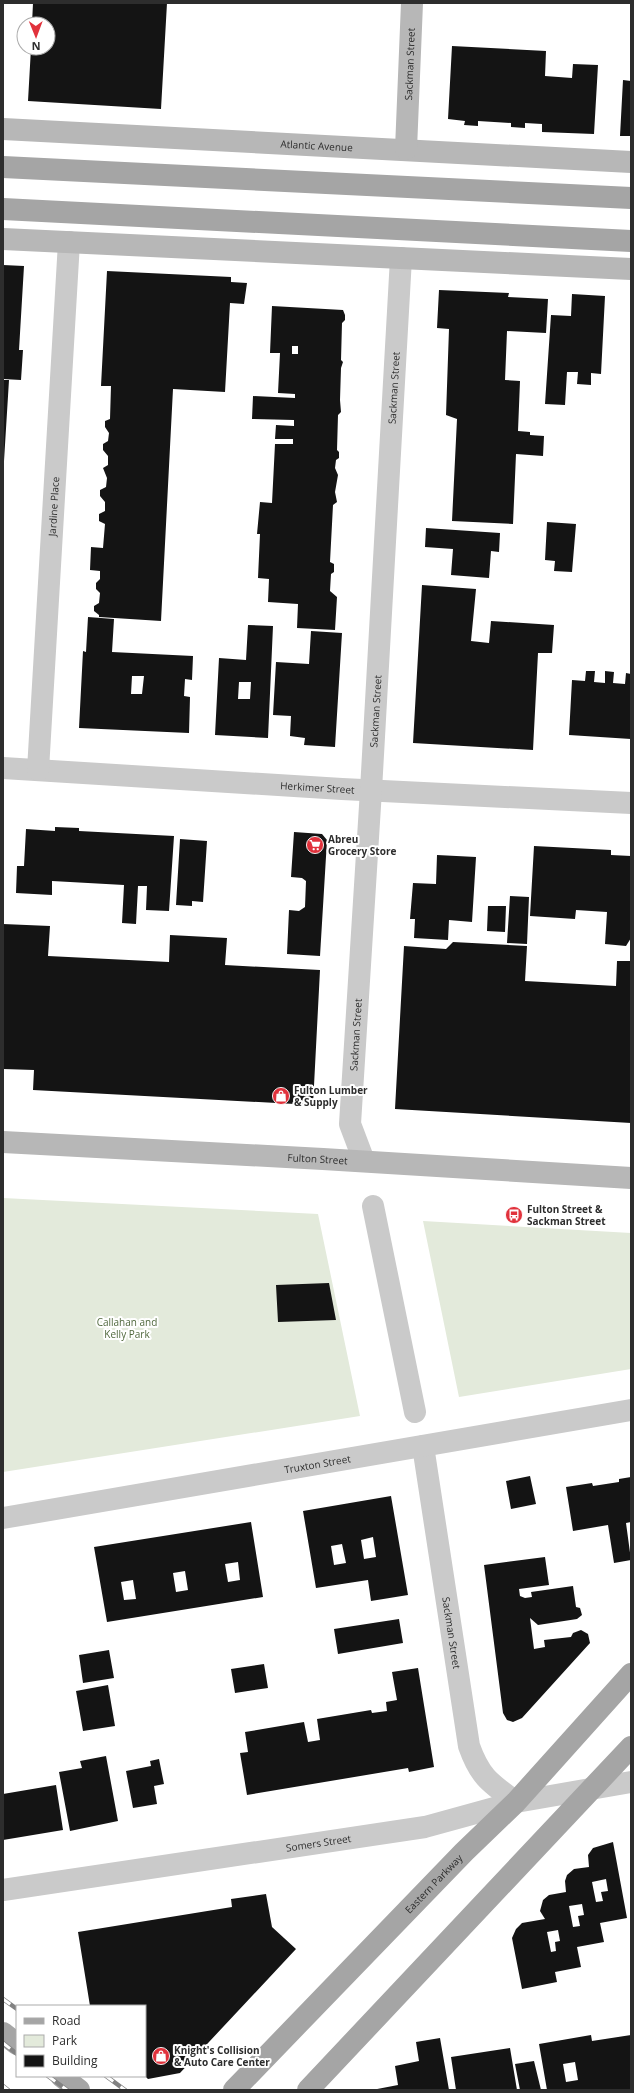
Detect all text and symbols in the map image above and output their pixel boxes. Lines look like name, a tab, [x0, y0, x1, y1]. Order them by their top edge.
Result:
north arrow	[16, 16, 56, 56]
street label: Sackman Street	[401, 27, 418, 101]
text: N	[32, 39, 41, 54]
street label: Atlantic Avenue	[280, 137, 354, 154]
street label: Sackman Street	[385, 351, 403, 425]
street label: Jardine Place	[45, 476, 62, 538]
street label: Sackman Street	[366, 674, 384, 748]
street label: Herkimer Street	[280, 778, 355, 797]
place label: Abreu Grocery Store	[328, 832, 396, 858]
supermarket icon: Abreu Grocery Store	[305, 835, 325, 855]
street label: Sackman Street	[346, 998, 365, 1071]
place label: Fulton Lumber & Supply	[294, 1083, 368, 1109]
shop icon: Fulton Lumber & Supply	[271, 1086, 291, 1106]
street label: Fulton Street	[287, 1150, 348, 1168]
place label: Fulton Street & Sackman Street	[527, 1202, 606, 1228]
bus stop icon: Fulton Street & Sackman Street	[504, 1205, 524, 1225]
park label: Callahan and Kelly Park	[97, 1315, 157, 1341]
street label: Truxton Street	[283, 1451, 352, 1477]
street label: Sackman Street	[439, 1596, 464, 1670]
street label: Somers Street	[285, 1831, 353, 1855]
street label: Eastern Parkway	[402, 1850, 466, 1916]
legend	[16, 2005, 146, 2077]
text: Road	[52, 2012, 81, 2029]
text: Park	[52, 2032, 78, 2049]
place label: Knight's Collision & Auto Care Center	[174, 2043, 270, 2069]
shop icon: Knight's Collision & Auto Care Center	[151, 2046, 171, 2066]
text: Building	[52, 2052, 98, 2069]

